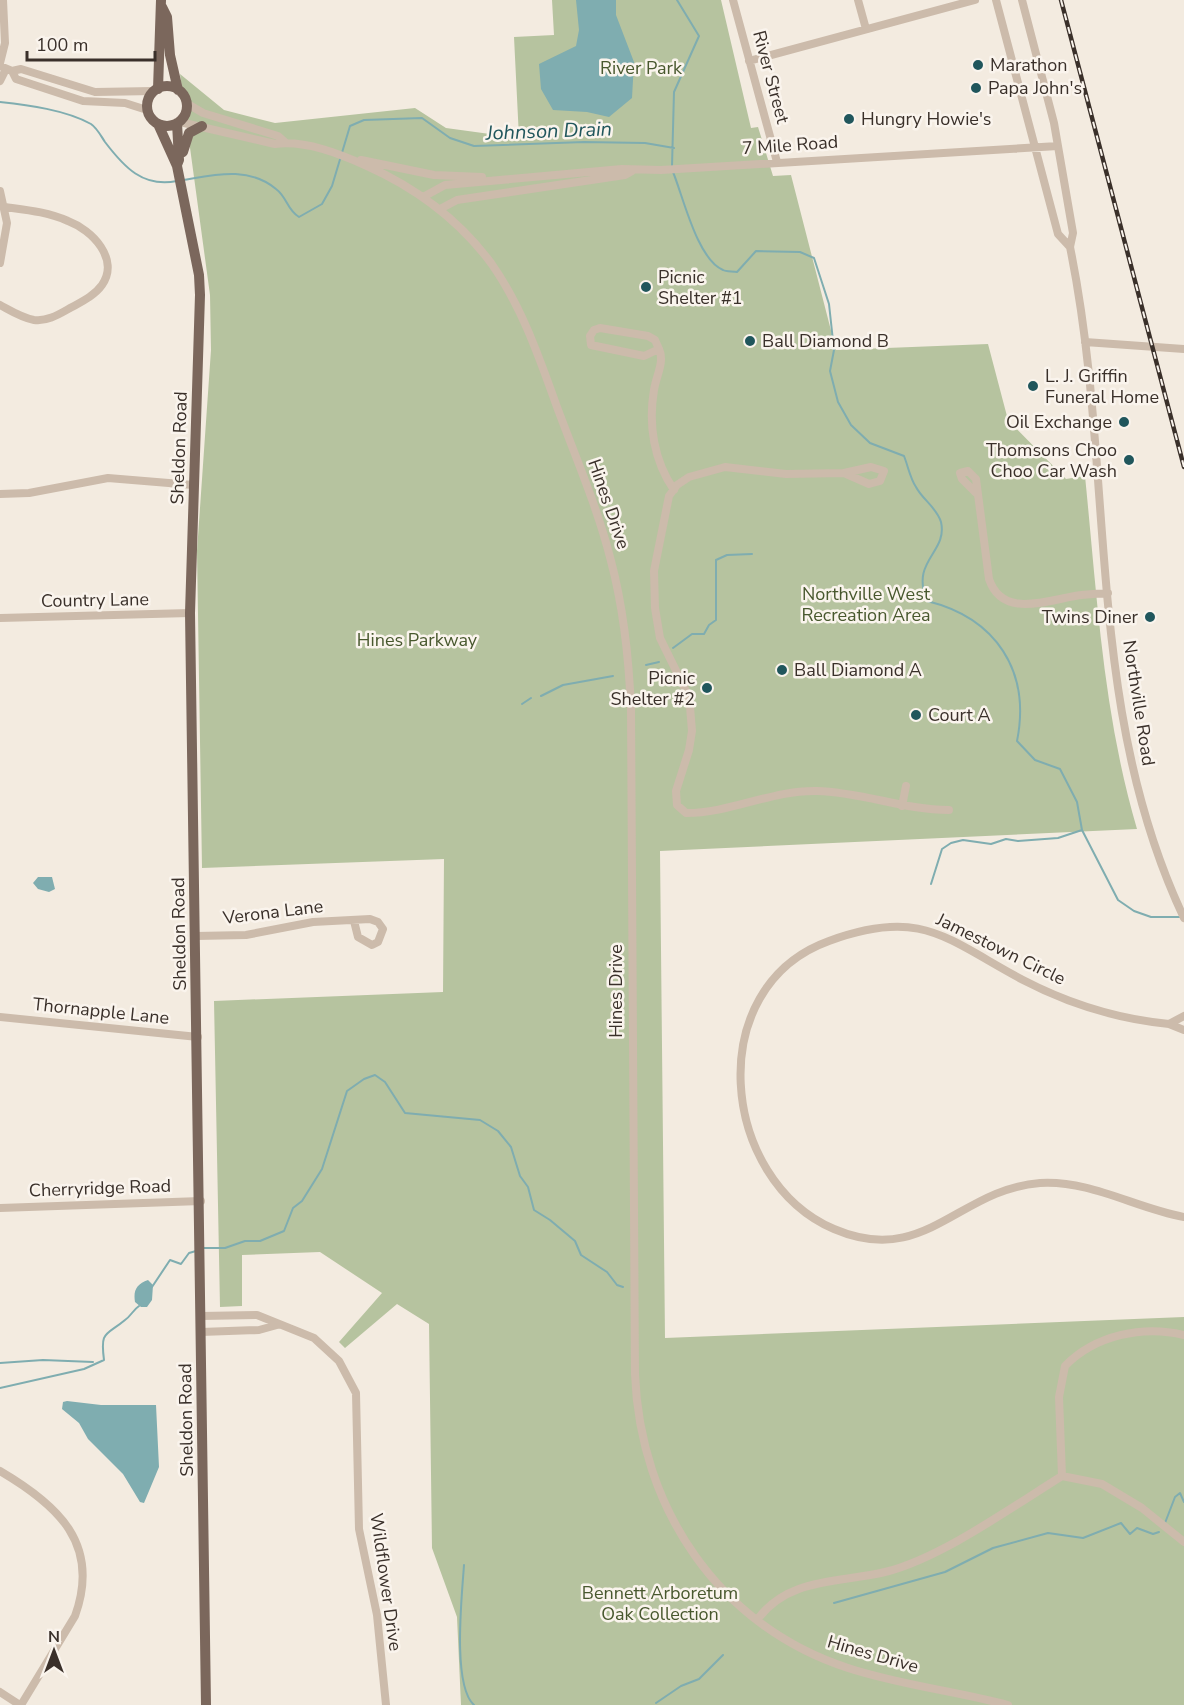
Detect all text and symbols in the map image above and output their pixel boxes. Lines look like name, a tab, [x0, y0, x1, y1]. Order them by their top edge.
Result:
scale bar	[27, 24, 154, 62]
street label: River Street	[747, 28, 795, 127]
text: 100 m	[36, 33, 88, 57]
place label: Marathon	[990, 53, 1068, 77]
park label: River Park	[600, 56, 683, 80]
marker: Marathon	[971, 58, 985, 72]
place label: Papa John's	[988, 76, 1082, 100]
marker: Papa John's	[969, 81, 983, 95]
place label: Hungry Howie's	[861, 107, 992, 131]
marker: Hungry Howie's	[842, 112, 856, 126]
water label: Johnson Drain	[485, 115, 612, 147]
street label: 7 Mile Road	[741, 130, 839, 160]
place label: Picnic Shelter #1	[658, 265, 743, 310]
marker: Picnic Shelter #1	[639, 280, 653, 294]
place label: Ball Diamond B	[762, 329, 889, 353]
marker: Ball Diamond B	[743, 334, 757, 348]
place label: L. J. Griffin Funeral Home	[1045, 364, 1159, 409]
marker: L. J. Griffin Funeral Home	[1026, 379, 1040, 393]
street label: Sheldon Road	[165, 391, 193, 505]
place label: Oil Exchange	[1006, 410, 1112, 434]
marker: Oil Exchange	[1117, 415, 1131, 429]
place label: Thomsons Choo Choo Car Wash	[986, 438, 1117, 483]
marker: Thomsons Choo Choo Car Wash	[1122, 453, 1136, 467]
street label: Hines Drive	[582, 456, 636, 552]
park label: Northville West Recreation Area	[801, 582, 931, 627]
street label: Country Lane	[41, 587, 149, 613]
place label: Twins Diner	[1042, 605, 1139, 629]
marker: Twins Diner	[1143, 610, 1157, 624]
park label: Hines Parkway	[357, 628, 478, 652]
street label: Northville Road	[1117, 639, 1161, 767]
place label: Ball Diamond A	[794, 658, 922, 682]
marker: Ball Diamond A	[775, 663, 789, 677]
place label: Picnic Shelter #2	[611, 666, 695, 711]
marker: Picnic Shelter #2	[700, 681, 714, 695]
place label: Court A	[928, 703, 991, 727]
marker: Court A	[909, 708, 923, 722]
street label: Sheldon Road	[166, 877, 192, 991]
street label: Verona Lane	[221, 894, 324, 930]
street label: Jamestown Circle	[932, 907, 1070, 991]
street label: Hines Drive	[604, 944, 628, 1038]
street label: Thornapple Lane	[32, 992, 170, 1030]
street label: Cherryridge Road	[28, 1174, 172, 1202]
street label: Sheldon Road	[173, 1363, 199, 1477]
street label: Wildflower Drive	[364, 1511, 408, 1653]
park label: Bennett Arboretum Oak Collection	[582, 1581, 738, 1626]
north arrow	[24, 1621, 84, 1681]
text: N	[48, 1626, 60, 1648]
street label: Hines Drive	[825, 1630, 921, 1678]

